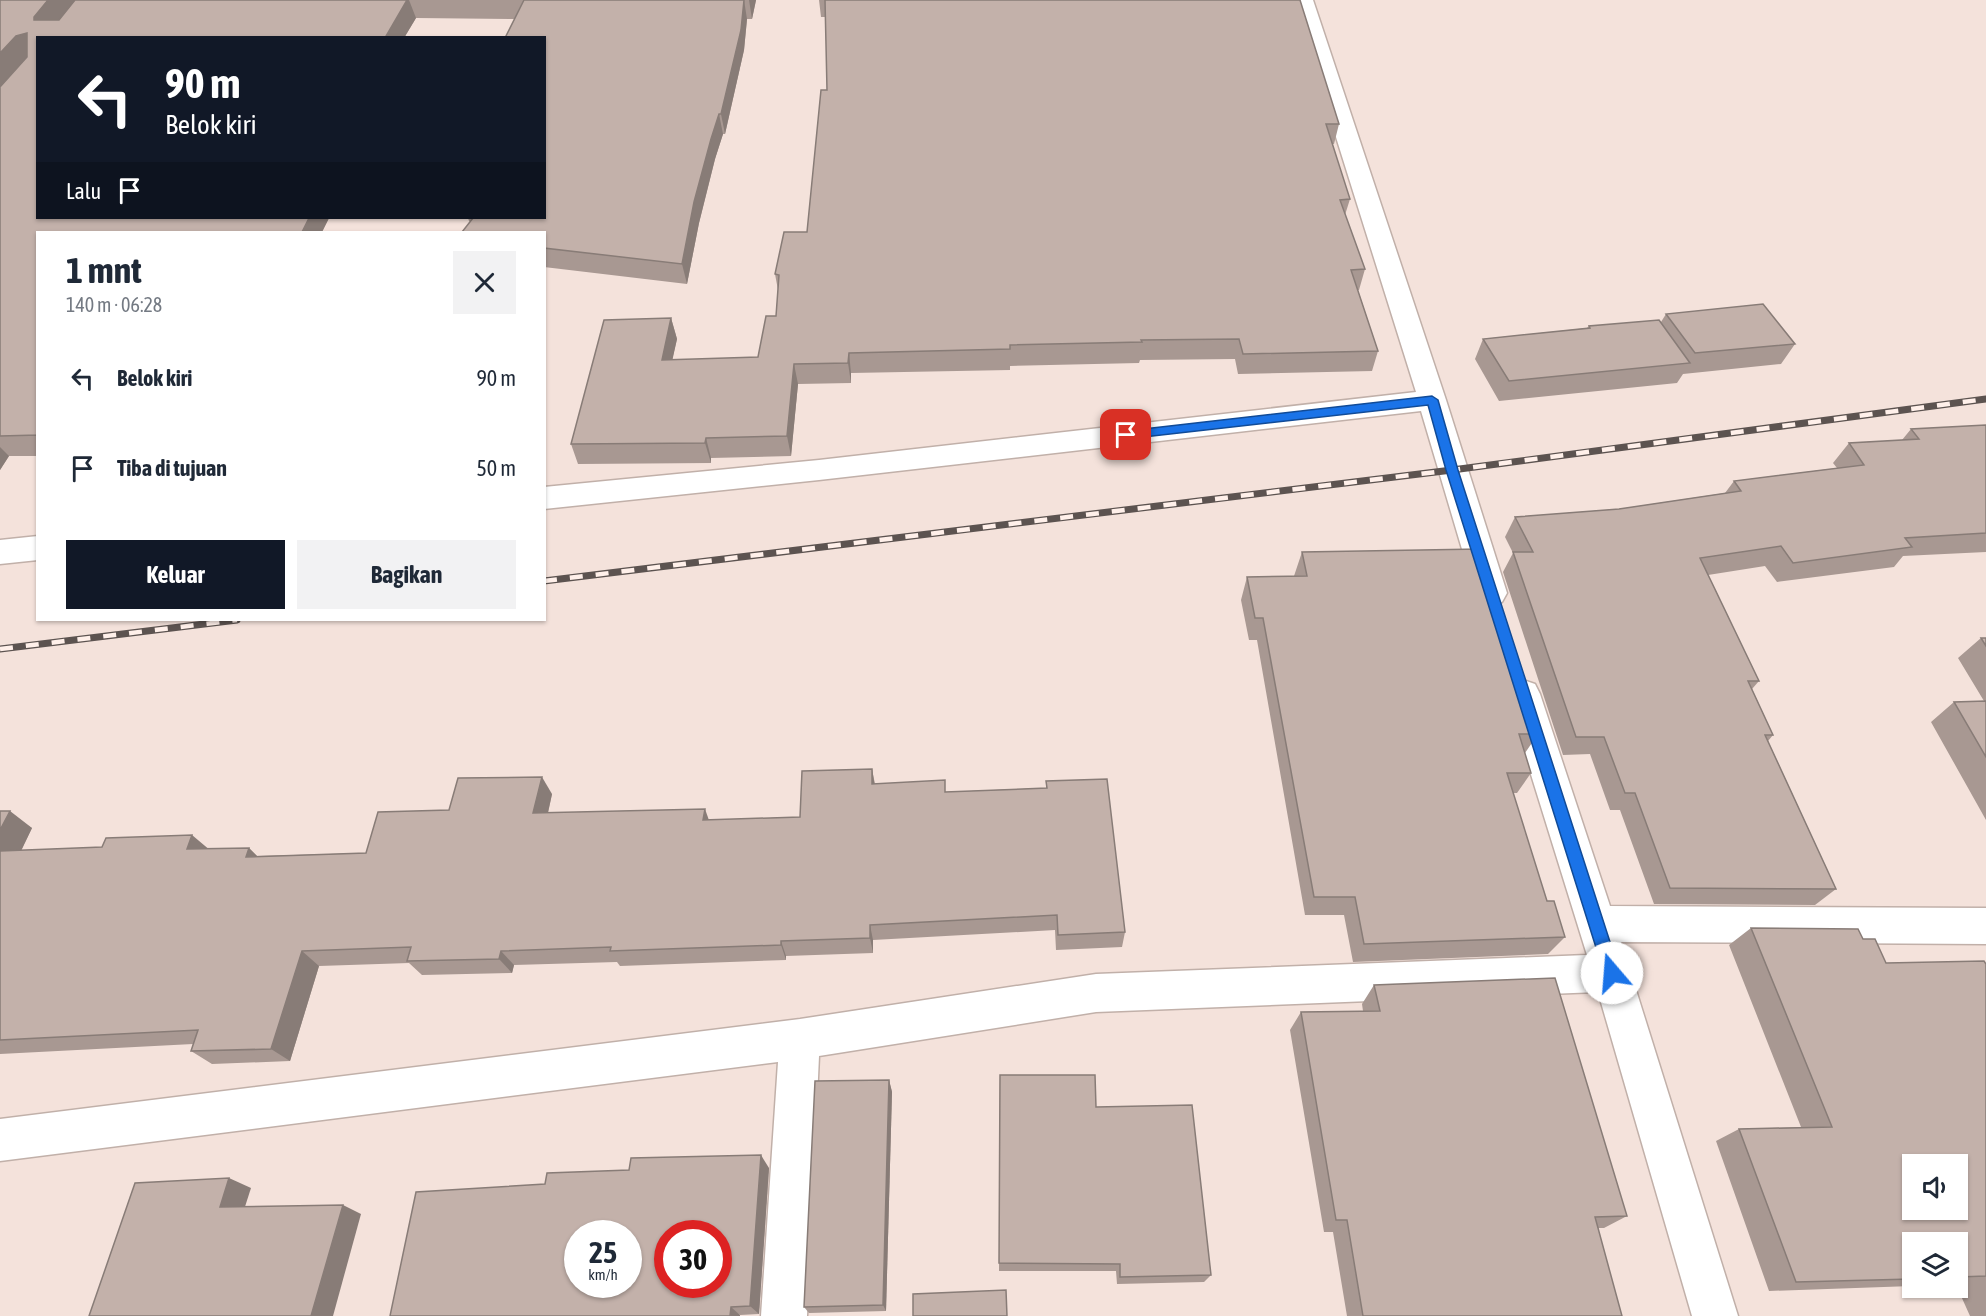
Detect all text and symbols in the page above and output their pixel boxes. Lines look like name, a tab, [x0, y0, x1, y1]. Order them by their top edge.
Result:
text: 90 m	[165, 59, 240, 107]
icon: left	[66, 60, 144, 138]
text: Belok kiri	[165, 109, 257, 140]
icon: arrive	[113, 174, 146, 207]
text: Lalu	[66, 178, 101, 204]
text: 1 mnt	[66, 249, 142, 291]
button: close	[453, 251, 516, 314]
text: 140 m · 06:28	[66, 293, 162, 316]
icon: left	[66, 362, 99, 395]
text: Belok kiri	[117, 365, 192, 391]
text: 90 m	[476, 365, 516, 391]
pin	[1100, 409, 1151, 460]
icon: arrive	[1109, 418, 1142, 451]
icon: arrive	[66, 452, 99, 485]
text: Tiba di tujuan	[117, 455, 227, 481]
text: 50 m	[476, 455, 516, 481]
button: Keluar	[66, 540, 285, 609]
button: Bagikan	[297, 540, 516, 609]
position arrow	[1580, 941, 1644, 1005]
map controls	[1902, 1154, 1968, 1298]
button: sound	[1902, 1154, 1968, 1220]
speed limit sign: 30	[654, 1220, 732, 1298]
button: layers	[1902, 1232, 1968, 1298]
text: 25	[589, 1235, 617, 1269]
text: km/h	[588, 1266, 618, 1283]

